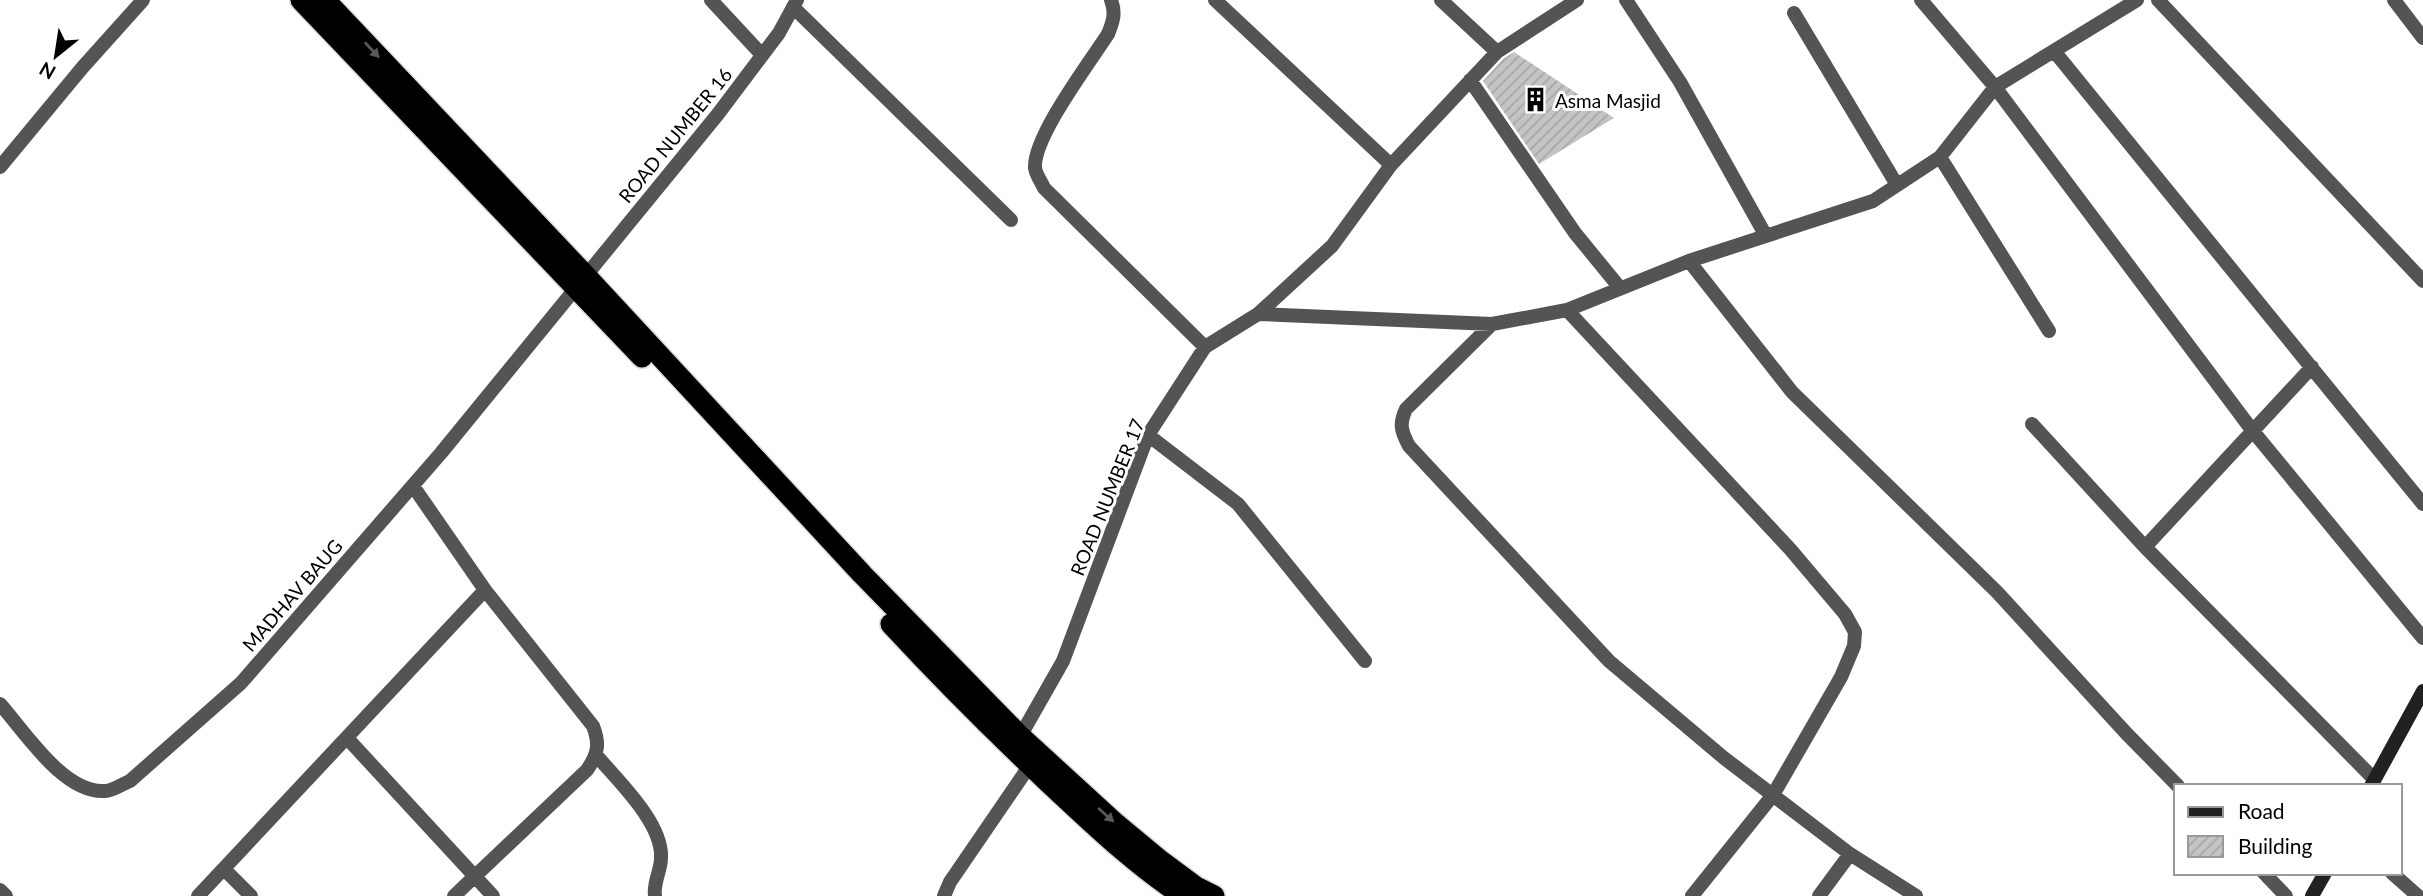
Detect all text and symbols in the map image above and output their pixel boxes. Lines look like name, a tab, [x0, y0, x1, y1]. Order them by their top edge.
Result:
north arrow	[21, 21, 91, 91]
one-way arrow	[364, 41, 380, 58]
text: N	[35, 58, 59, 85]
street label: ROAD NUMBER 16	[614, 63, 736, 207]
building icon: Asma Masjid	[1521, 86, 1549, 114]
place label: Asma Masjid	[1555, 89, 1661, 112]
street label: ROAD NUMBER 17	[1065, 415, 1149, 579]
street label: MADHAV BAUG	[237, 534, 347, 656]
legend	[2174, 784, 2402, 875]
text: Road	[2238, 798, 2285, 823]
one-way arrow	[1097, 807, 1115, 823]
text: Building	[2238, 833, 2313, 858]

